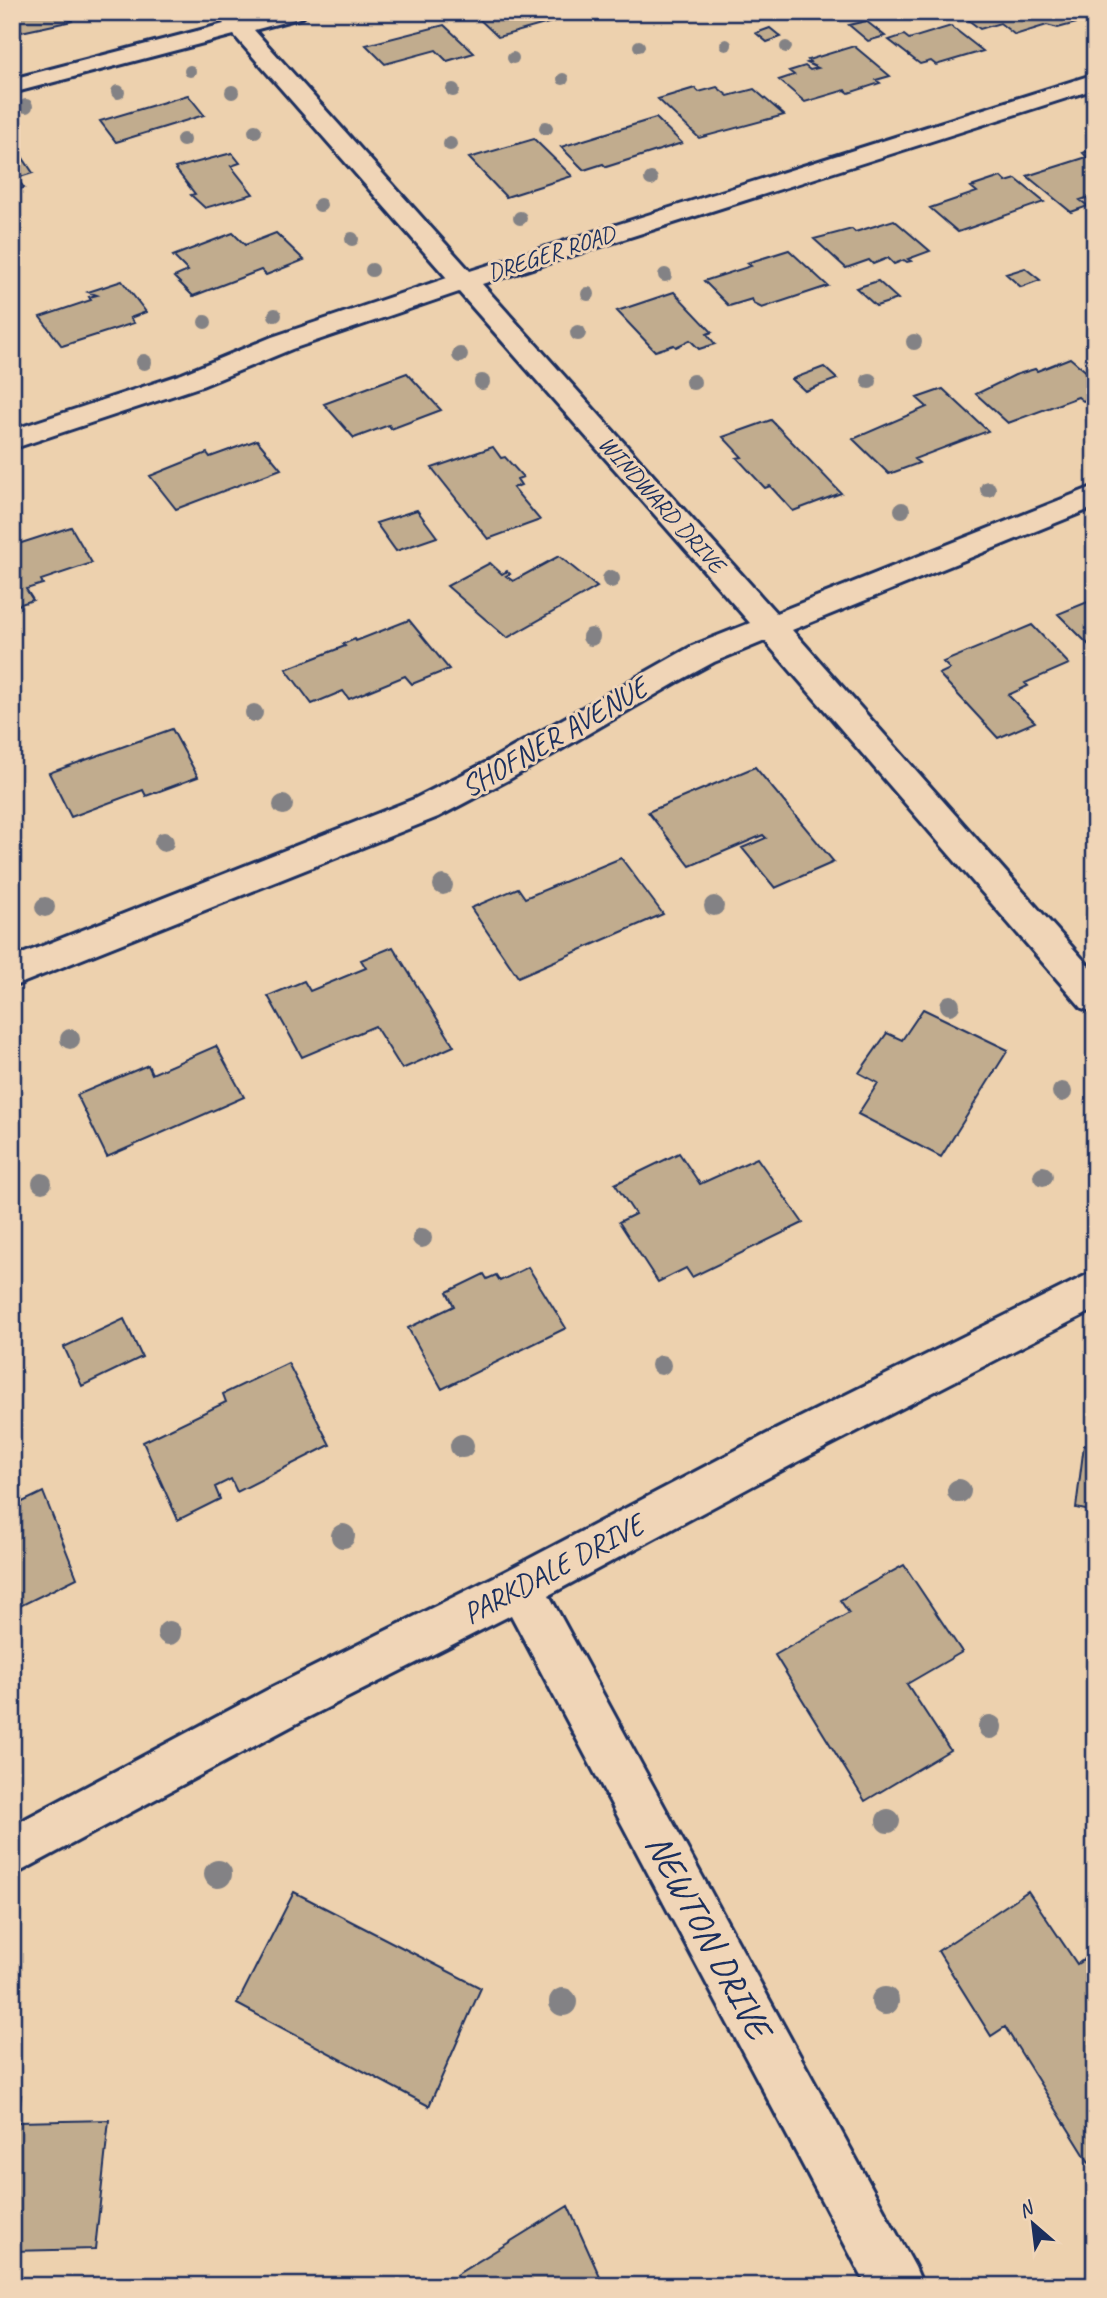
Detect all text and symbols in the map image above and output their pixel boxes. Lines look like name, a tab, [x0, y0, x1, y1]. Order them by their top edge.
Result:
street label: DREGER ROAD	[484, 218, 620, 288]
street label: WINDWARD DRIVE	[592, 429, 734, 581]
street label: SHOFNER AVENUE	[454, 667, 657, 806]
street label: PARKDALE DRIVE	[456, 1504, 653, 1633]
street label: NEWTON DRIVE	[635, 1826, 785, 2050]
north arrow	[998, 2190, 1068, 2260]
text: N	[1015, 2195, 1039, 2223]

